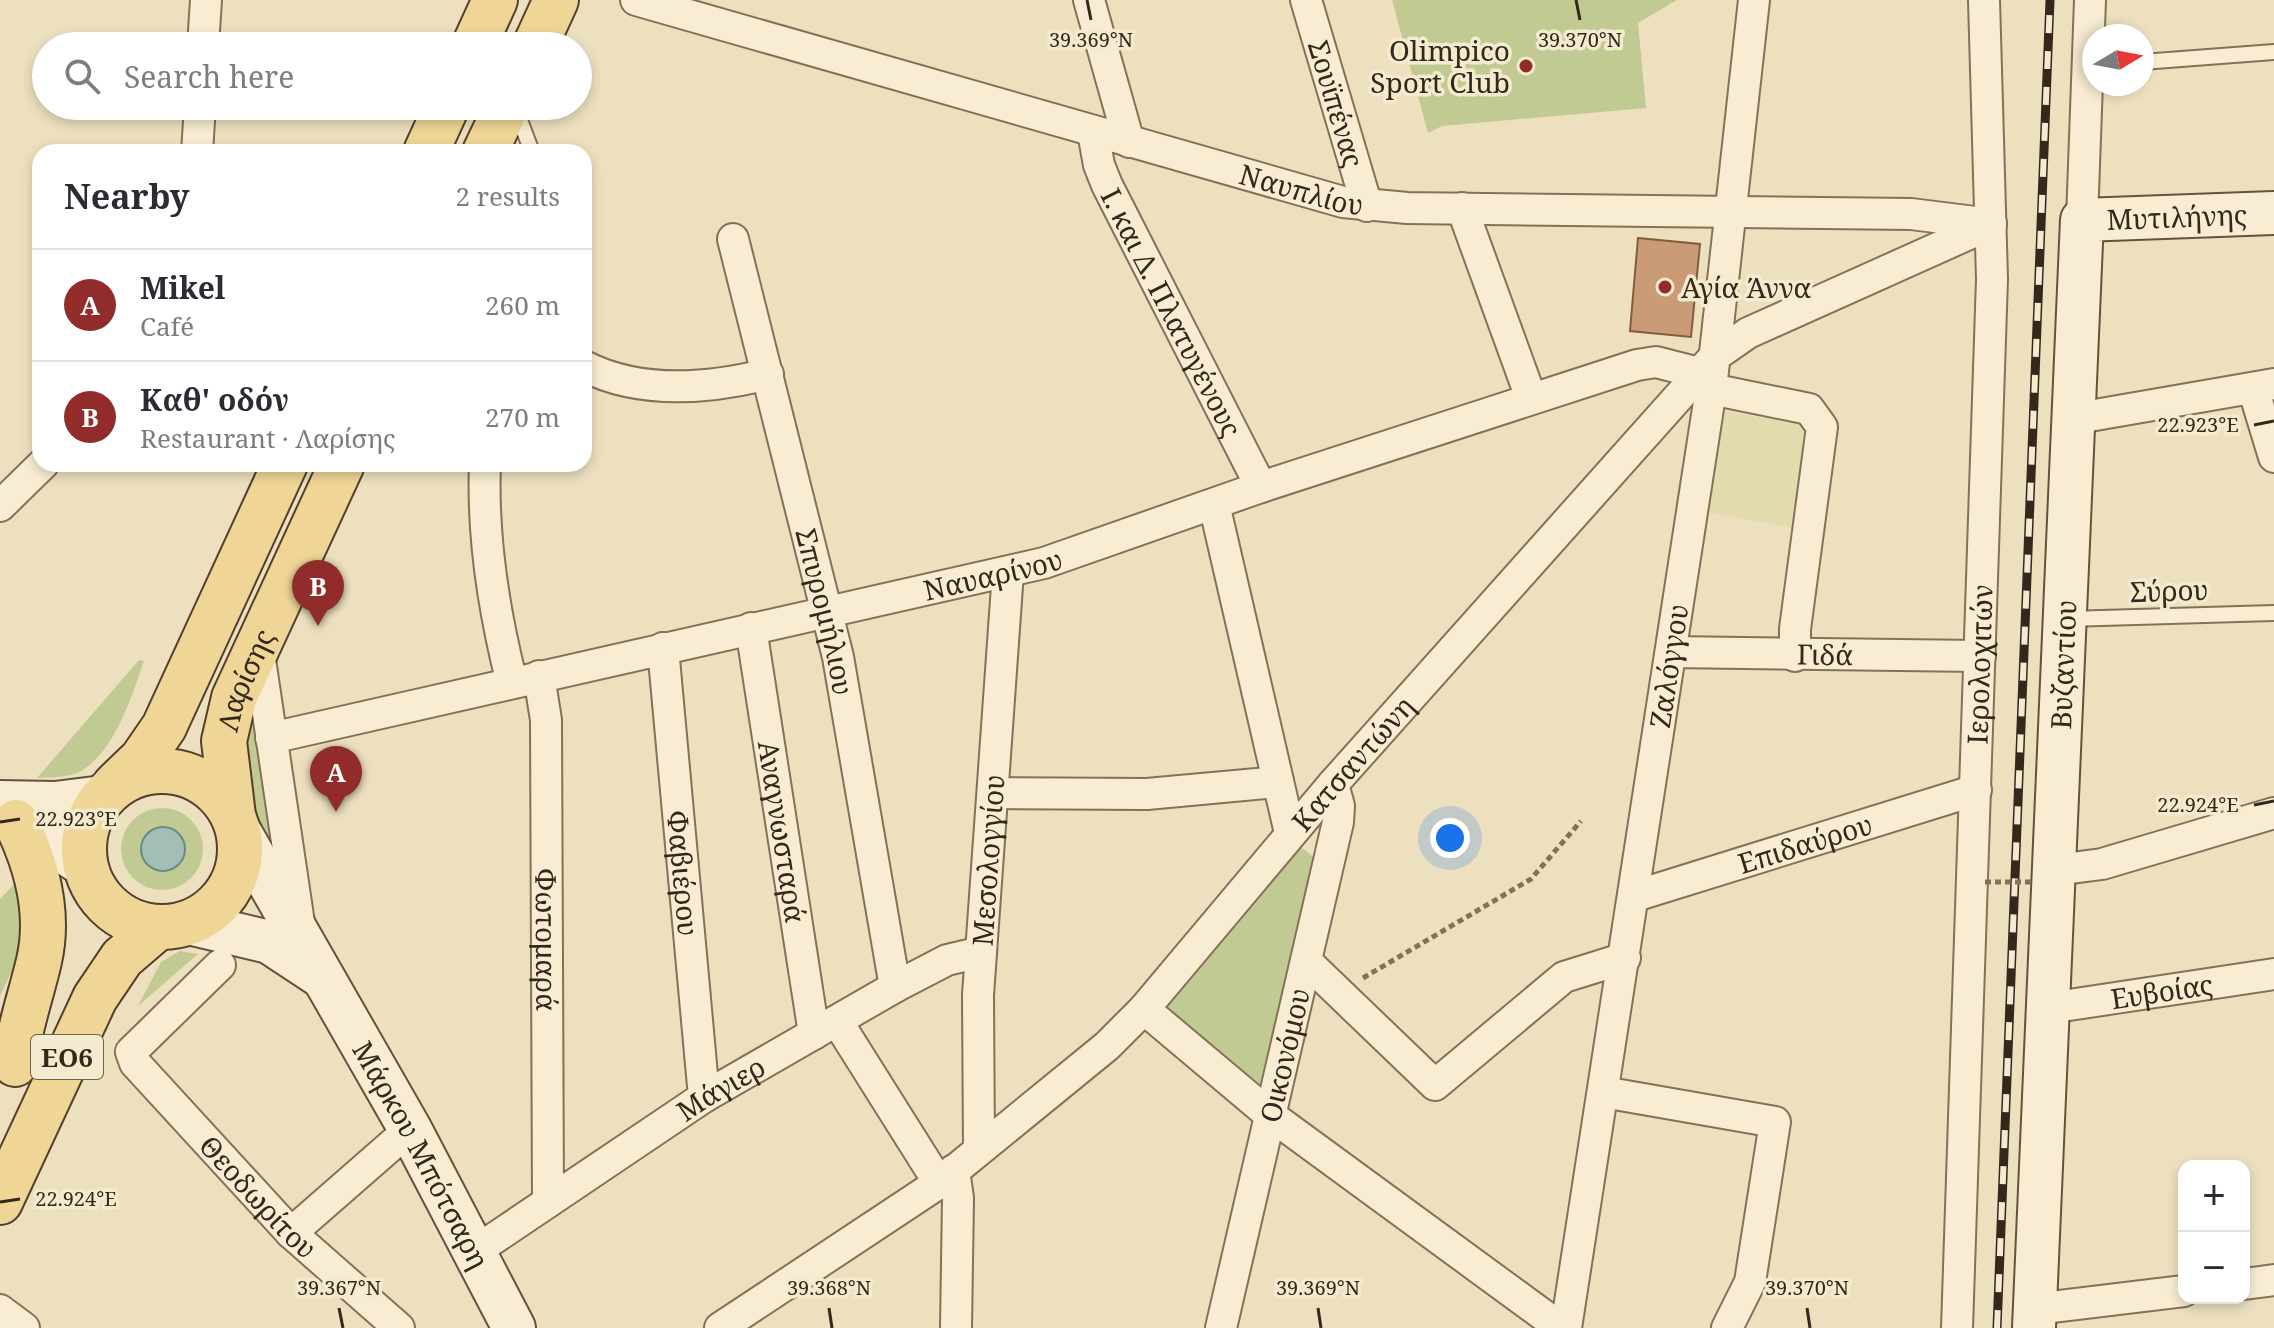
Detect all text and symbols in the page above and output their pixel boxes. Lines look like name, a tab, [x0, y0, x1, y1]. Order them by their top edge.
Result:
north arrow	[2082, 24, 2154, 96]
text: 39.369°N	[1049, 26, 1133, 53]
text: 39.370°N	[1538, 26, 1622, 53]
place label: Olimpico Sport Club	[1370, 31, 1510, 101]
search box	[32, 32, 592, 120]
street label: Σουϊπένας	[1300, 35, 1373, 172]
icon: search	[60, 54, 104, 98]
text: Search here	[124, 56, 294, 97]
marker: Olimpico Sport Club	[1517, 57, 1535, 75]
street label: Ναυπλίου	[1235, 154, 1365, 223]
text: Nearby	[64, 173, 190, 219]
text: 2 results	[455, 178, 560, 214]
street label: Ι. και Δ. Πλατυγένους	[1093, 181, 1251, 443]
street label: Μυτιλήνης	[2106, 195, 2248, 238]
text: Mikel	[140, 267, 225, 308]
place label: Αγία Άννα	[1681, 268, 1811, 306]
marker: Αγία Άννα	[1656, 278, 1674, 296]
text: A	[80, 287, 100, 323]
text: 260 m	[485, 287, 560, 323]
text: Café	[140, 308, 194, 344]
text: Καθ' οδόν	[140, 379, 289, 420]
text: B	[81, 399, 99, 435]
text: 270 m	[485, 399, 560, 435]
text: 22.923°E	[2157, 411, 2239, 438]
text: Restaurant · Λαρίσης	[140, 420, 395, 456]
street label: Σπυρομήλιου	[787, 524, 863, 698]
street label: Ναυαρίνου	[920, 539, 1067, 609]
pin: B	[292, 560, 344, 626]
street label: Σύρου	[2129, 570, 2209, 610]
street label: Ιερολοχιτών	[1957, 584, 2001, 745]
street label: Βυζαντίου	[2041, 599, 2085, 730]
street label: Ζαλόγγου	[1640, 601, 1697, 730]
street label: Λαρίσης	[208, 623, 282, 735]
street label: Γιδά	[1797, 635, 1854, 673]
street label: Κατσαντώνη	[1283, 687, 1422, 839]
street label: Αναγνωσταρά	[750, 738, 815, 925]
pin: A	[310, 746, 362, 812]
street label: Μεσολογγίου	[963, 773, 1013, 947]
text: 22.924°E	[2157, 791, 2239, 818]
street label: Επιδαύρου	[1733, 804, 1877, 882]
text: 22.923°E	[35, 805, 117, 832]
street label: Φαβιέρου	[659, 809, 708, 938]
your location	[1430, 818, 1470, 858]
street label: Φωτομαρά	[528, 868, 566, 1011]
street label: Ευβοίας	[2108, 965, 2215, 1017]
street label: Οικονόμου	[1250, 984, 1318, 1126]
street label: Μάρκου Μπότσαρη	[344, 1034, 499, 1275]
road number: ΕΟ6	[31, 1035, 103, 1079]
street label: Μάγιερ	[669, 1047, 772, 1129]
street label: Θεοδωρίτου	[191, 1127, 325, 1266]
map controls	[2178, 1160, 2250, 1304]
button: +	[2178, 1160, 2250, 1232]
text: 22.924°E	[35, 1185, 117, 1212]
button: −	[2178, 1232, 2250, 1304]
text: 39.367°N	[297, 1274, 381, 1301]
text: 39.368°N	[787, 1274, 871, 1301]
text: 39.369°N	[1276, 1274, 1360, 1301]
text: 39.370°N	[1765, 1274, 1849, 1301]

